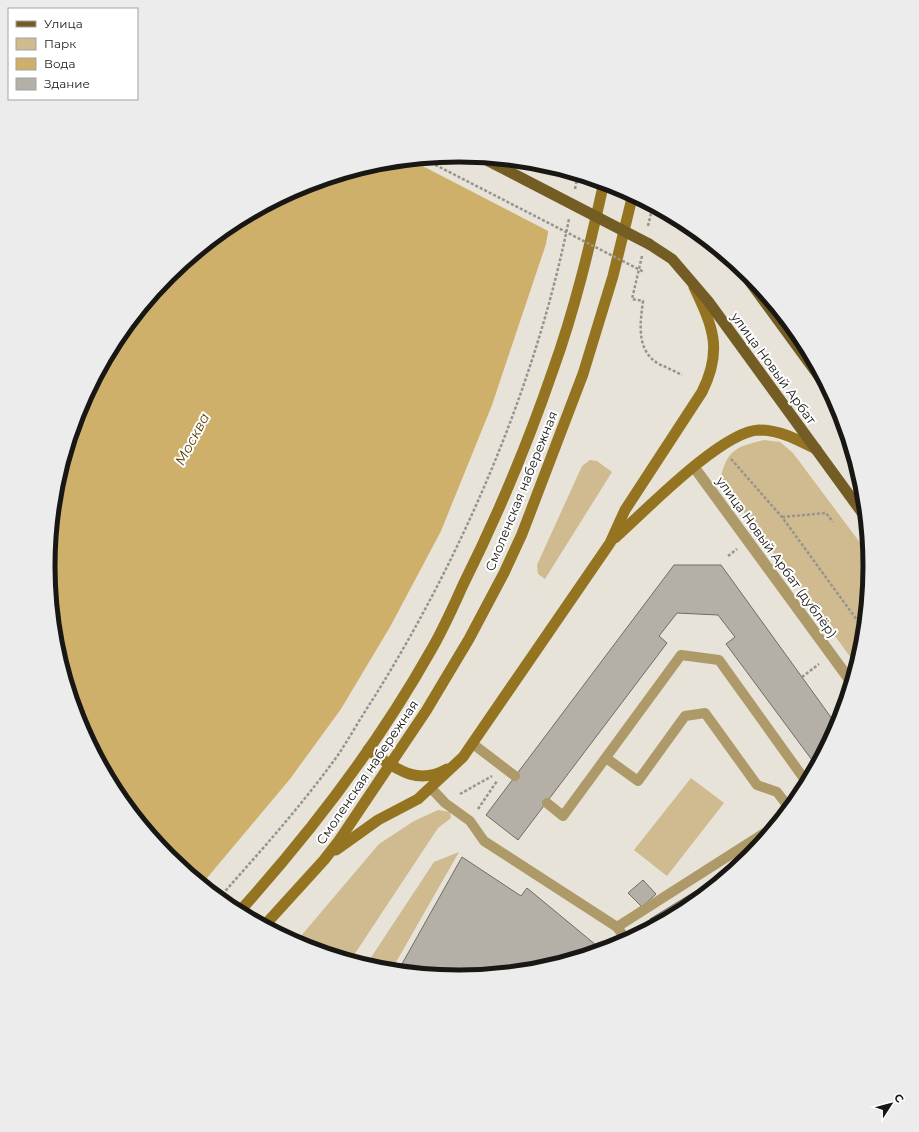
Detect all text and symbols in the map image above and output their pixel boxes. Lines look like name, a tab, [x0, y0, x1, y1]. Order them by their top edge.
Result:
legend	[8, 8, 138, 100]
text: Улица	[44, 16, 83, 31]
text: Парк	[44, 36, 76, 51]
text: Вода	[44, 56, 75, 71]
text: Здание	[44, 76, 90, 91]
street label: улица Новый Арбат	[727, 308, 820, 428]
street label: Смоленская набережная	[482, 409, 560, 573]
water label: Москва	[171, 410, 213, 468]
street label: улица Новый Арбат (дублёр)	[713, 472, 841, 641]
street label: Смоленская набережная	[313, 697, 421, 847]
north arrow	[871, 1084, 911, 1124]
text: С	[891, 1091, 907, 1105]

